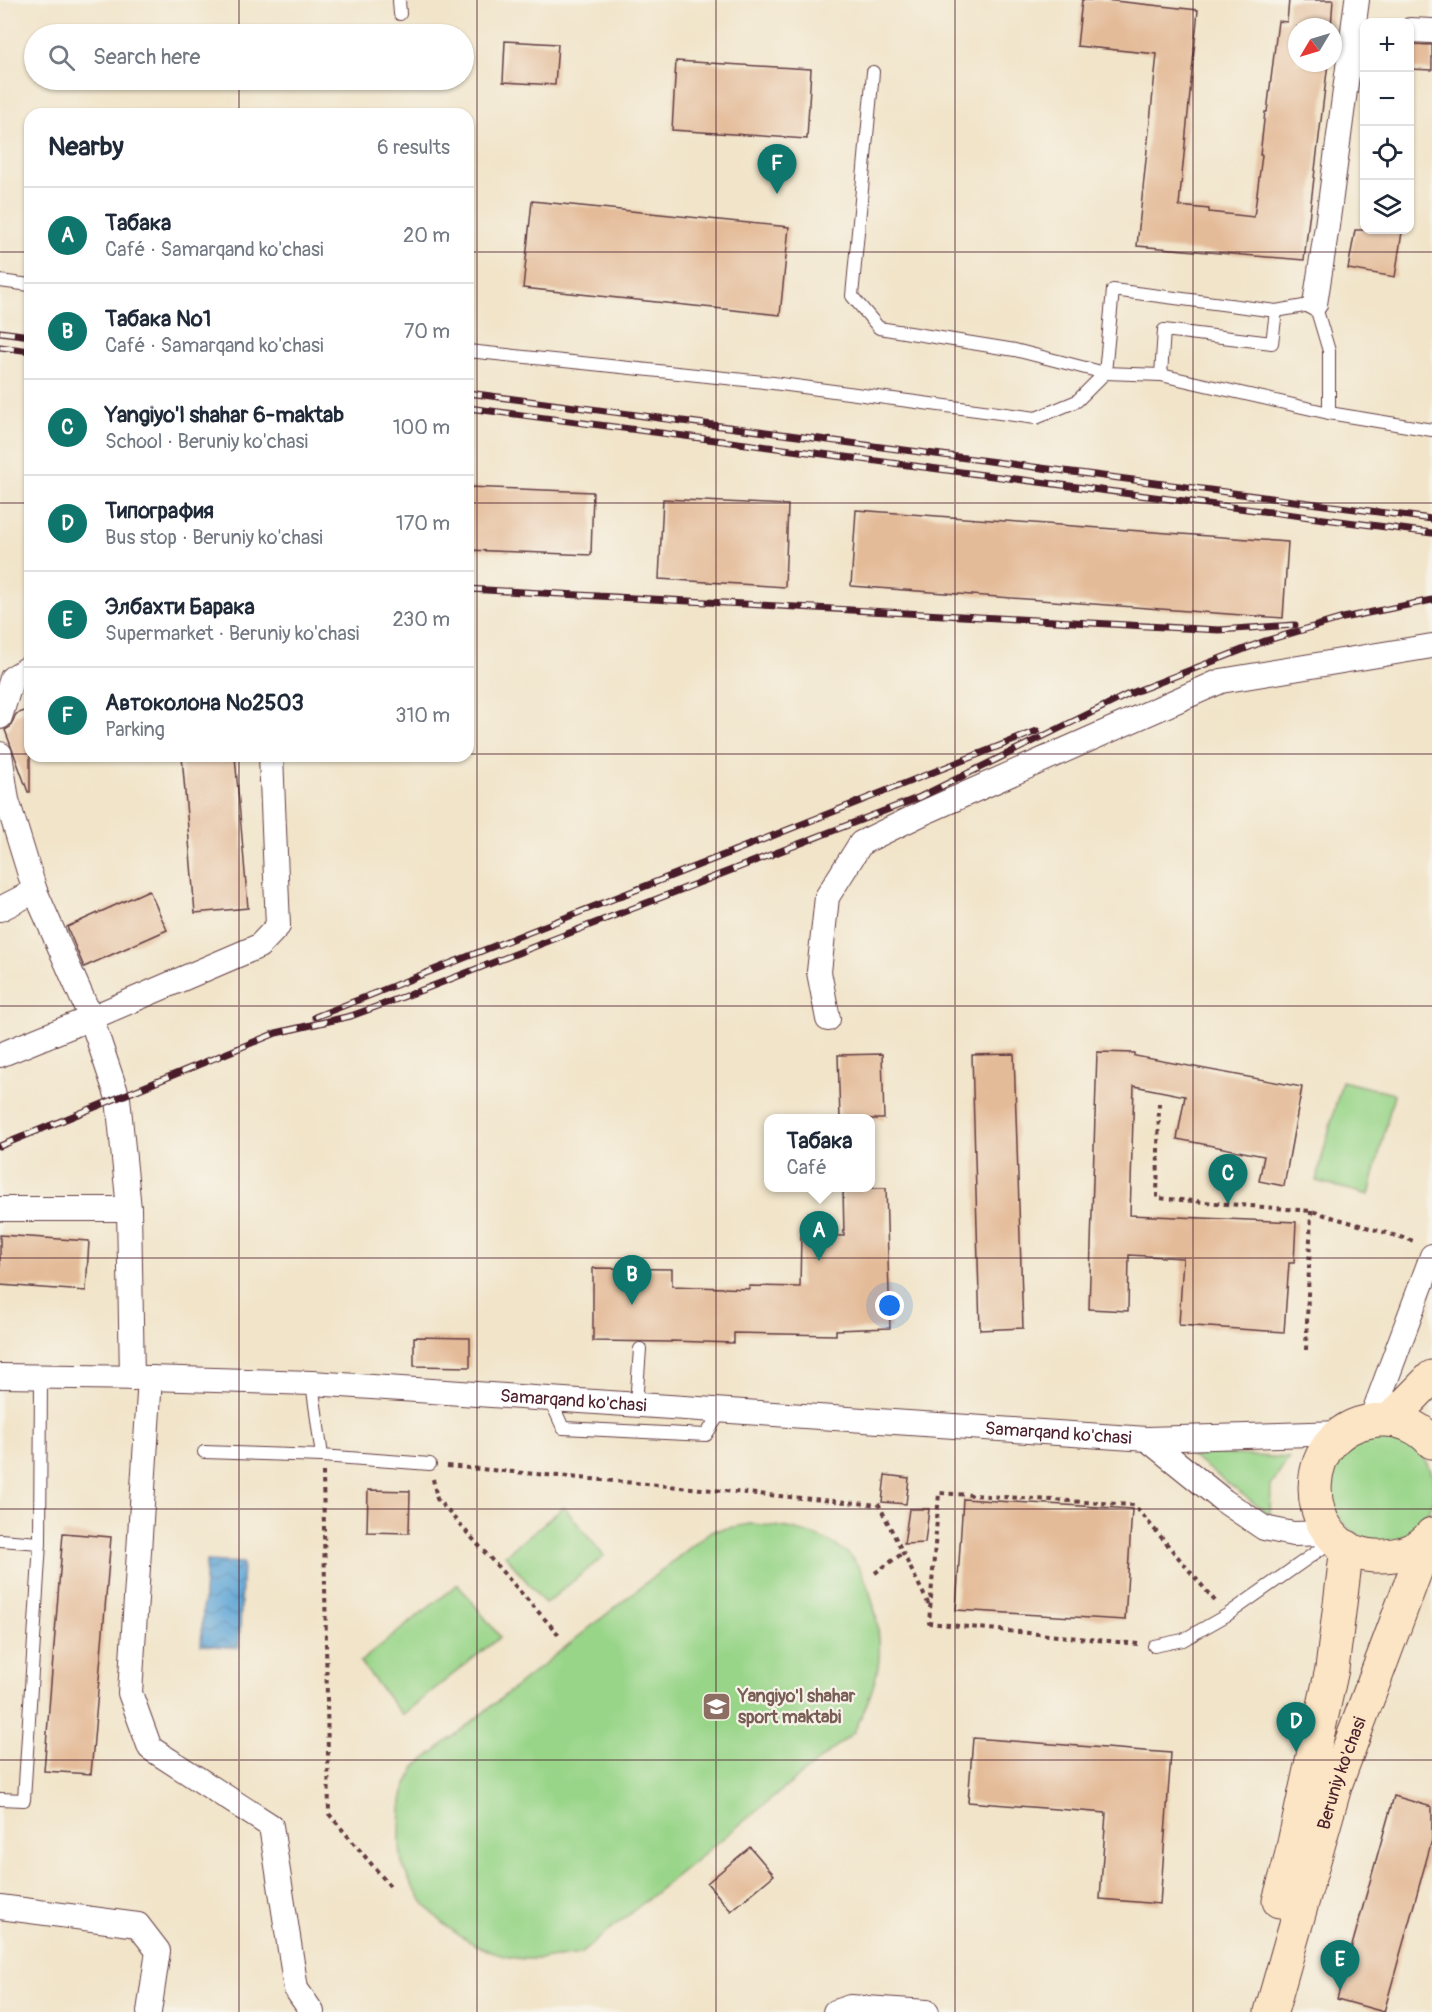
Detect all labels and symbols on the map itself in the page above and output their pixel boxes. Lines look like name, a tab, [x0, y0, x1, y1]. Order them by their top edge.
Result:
north arrow	[1288, 18, 1342, 72]
pin: F	[758, 144, 796, 194]
pin: C	[1208, 1154, 1248, 1204]
pin: A	[800, 1212, 838, 1261]
pin: B	[612, 1256, 652, 1305]
your location	[875, 1291, 904, 1320]
street label: Samarqand ko'chasi	[499, 1384, 647, 1417]
street label: Samarqand ko'chasi	[984, 1417, 1132, 1449]
place label: Yangiyo'l shahar sport maktabi	[737, 1685, 856, 1729]
school or university icon: Yangiyo'l shahar sport maktabi	[701, 1690, 733, 1722]
pin: D	[1276, 1702, 1316, 1752]
street label: Beruniy ko'chasi	[1312, 1714, 1371, 1832]
pin: E	[1320, 1940, 1360, 1990]

